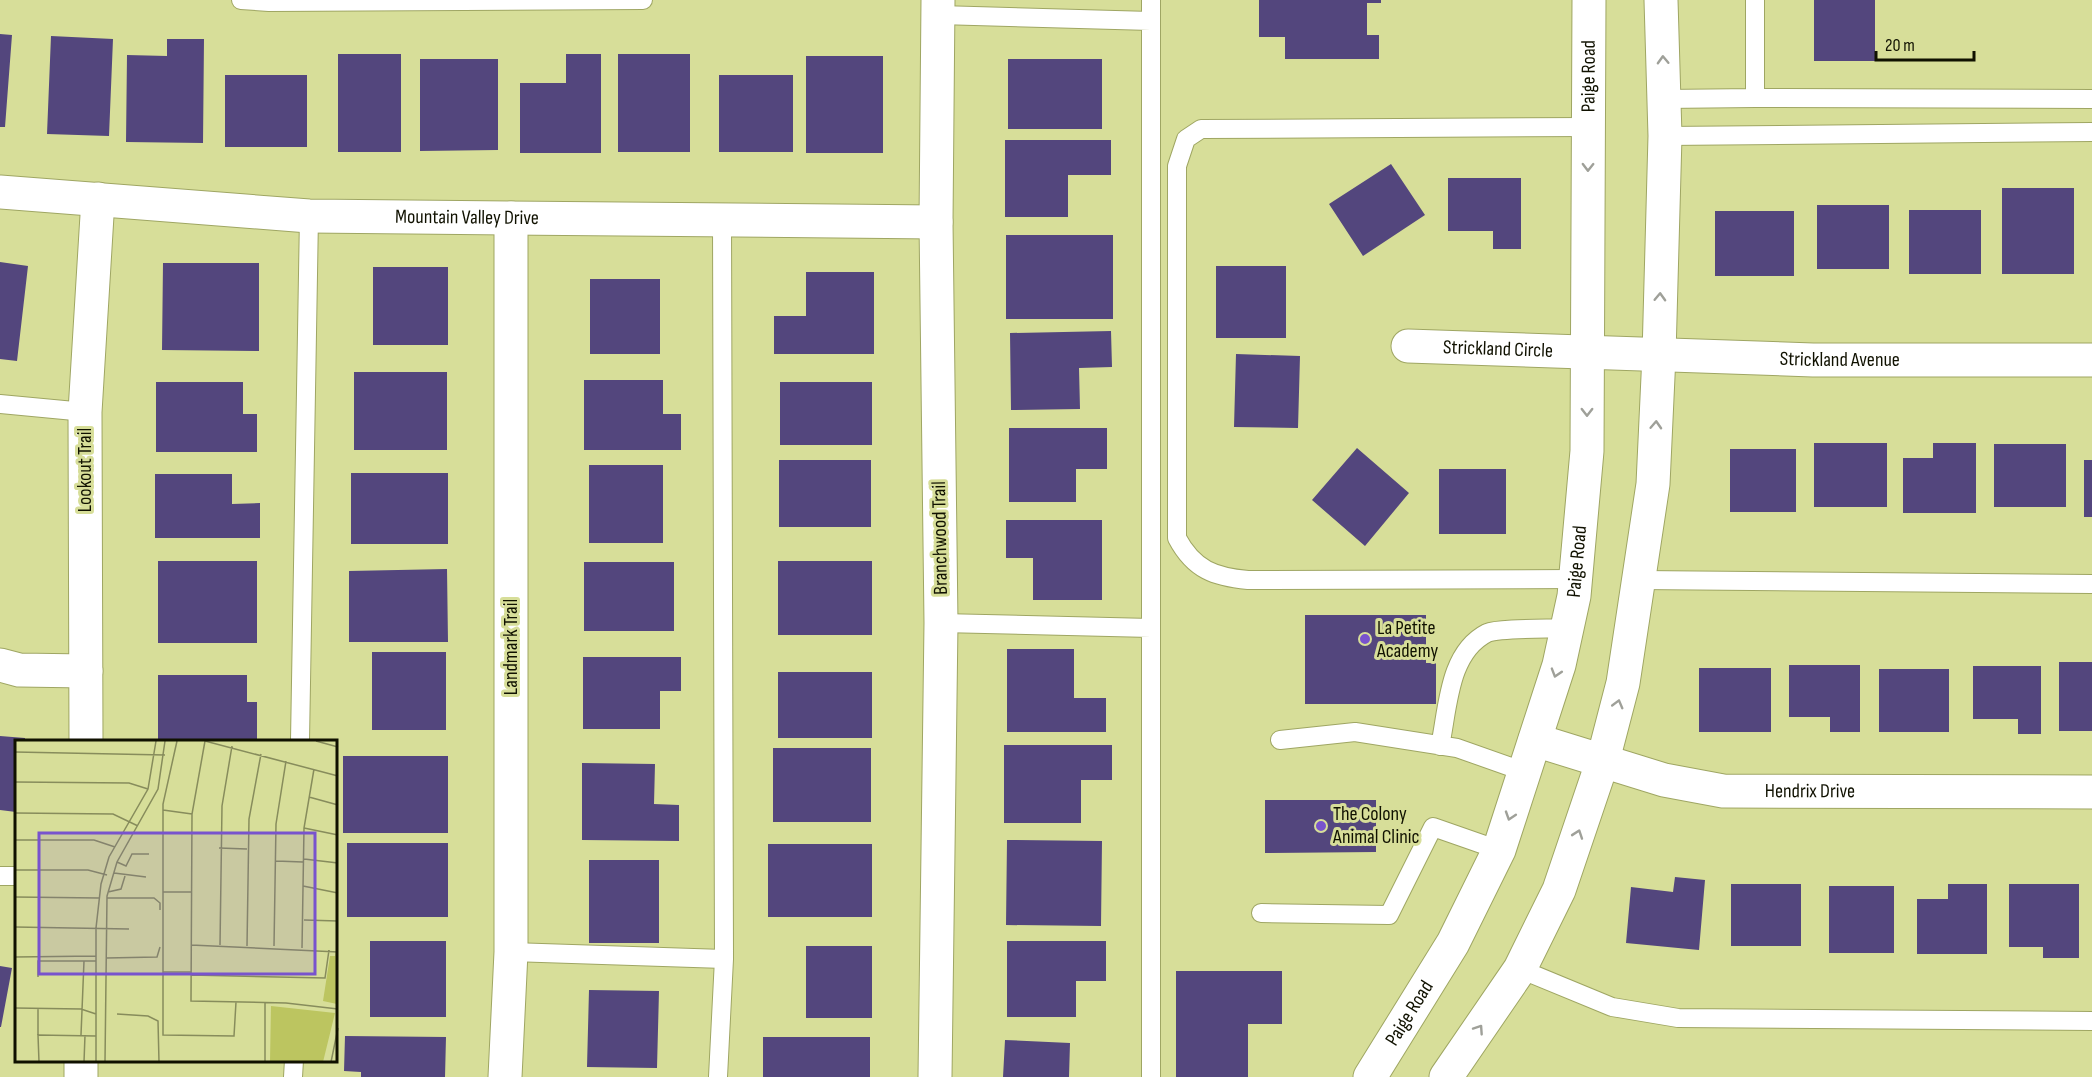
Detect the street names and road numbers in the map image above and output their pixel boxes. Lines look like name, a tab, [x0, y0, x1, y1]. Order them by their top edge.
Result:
street label: Paige Road	[1577, 40, 1601, 112]
street label: Mountain Valley Drive	[395, 205, 539, 230]
street label: Strickland Circle	[1443, 335, 1553, 363]
street label: Strickland Avenue	[1779, 347, 1900, 372]
street label: Lookout Trail	[73, 428, 97, 512]
street label: Branchwood Trail	[927, 481, 953, 595]
street label: Paige Road	[1562, 525, 1592, 599]
street label: Landmark Trail	[499, 599, 523, 695]
street label: Hendrix Drive	[1765, 779, 1855, 803]
street label: Paige Road	[1380, 976, 1439, 1050]

